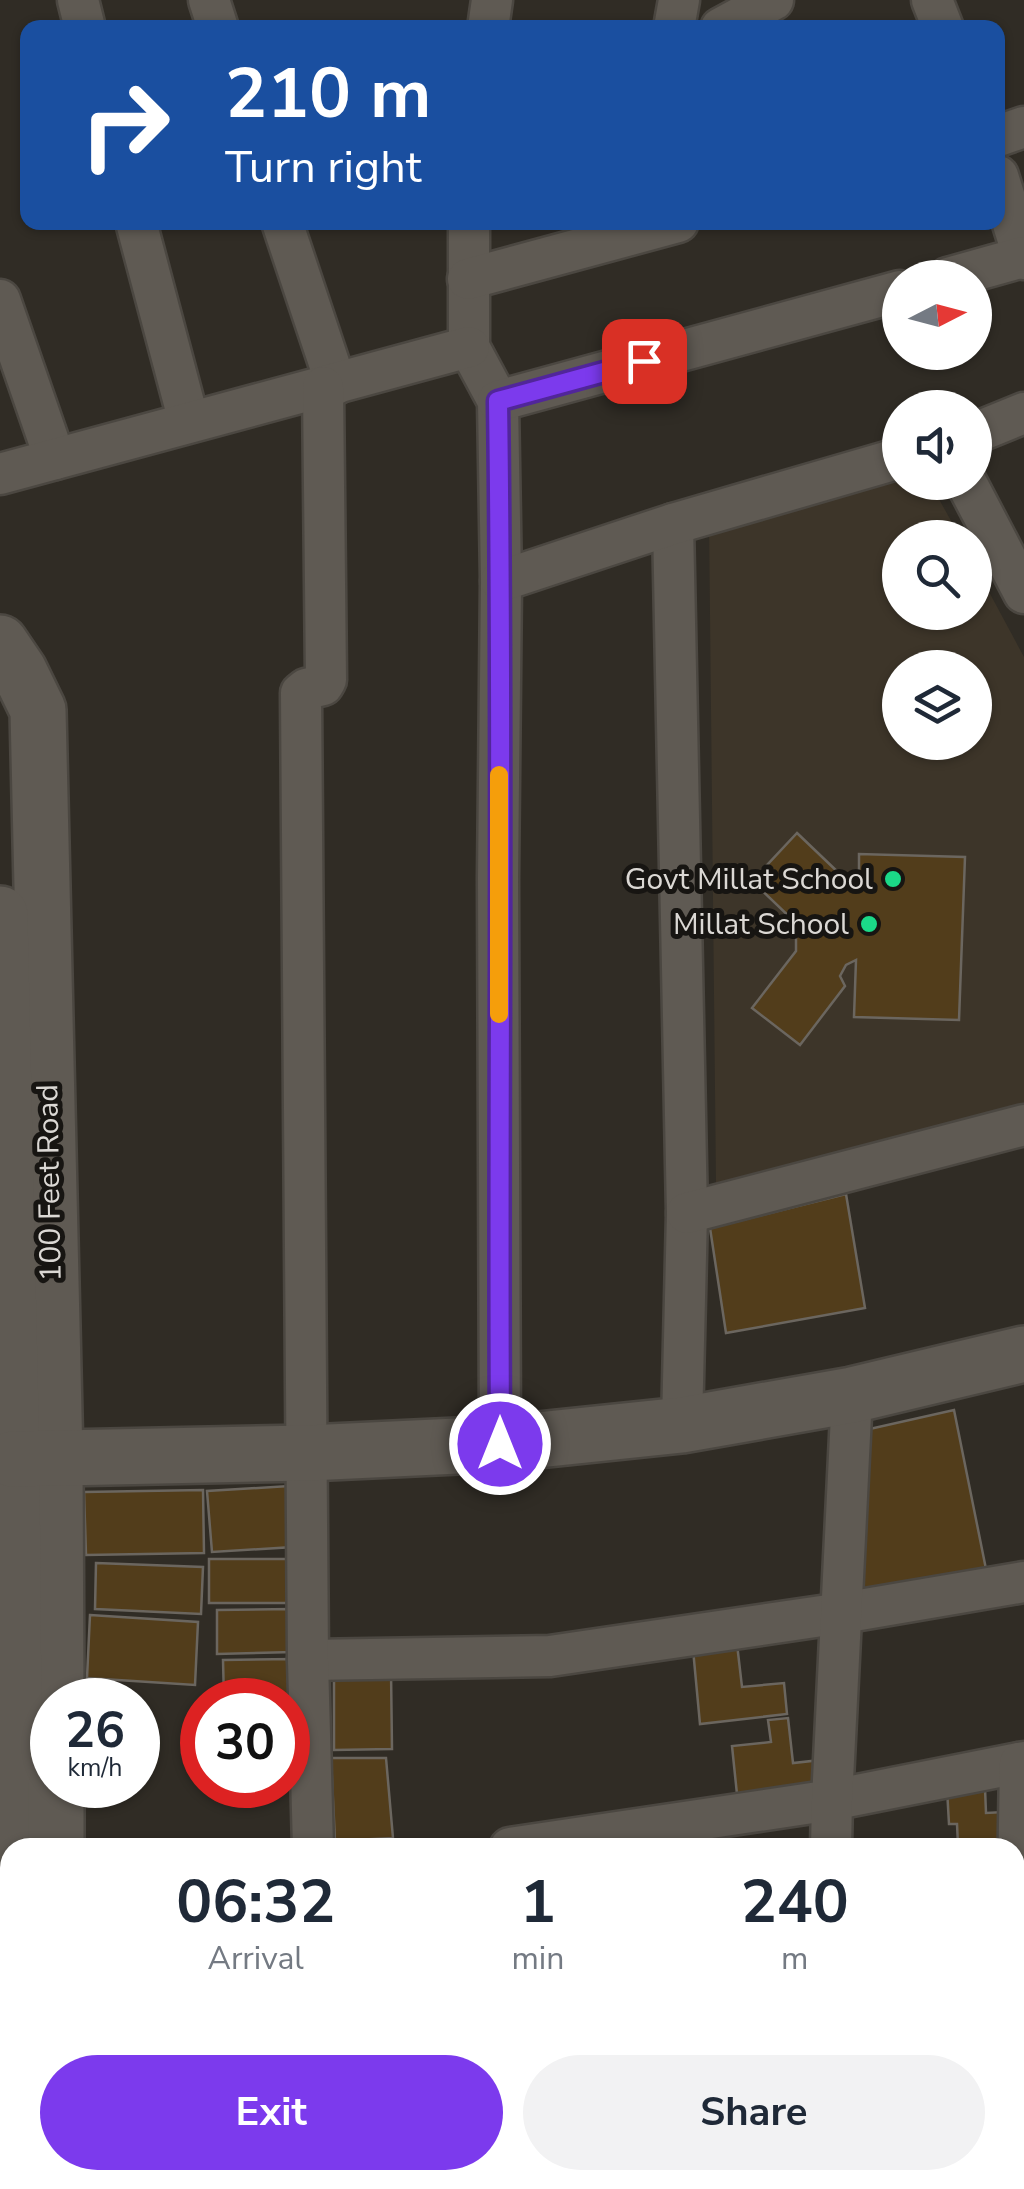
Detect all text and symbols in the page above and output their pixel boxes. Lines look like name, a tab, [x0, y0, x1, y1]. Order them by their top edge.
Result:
text: 210 m	[225, 46, 431, 142]
icon: right	[60, 60, 190, 190]
text: Turn right	[225, 137, 422, 198]
north arrow	[882, 260, 992, 370]
map controls	[882, 260, 992, 760]
pin	[602, 319, 687, 404]
icon: arrive	[617, 334, 672, 389]
button: sound	[882, 390, 992, 500]
button: search	[882, 520, 992, 630]
button: layers	[882, 650, 992, 760]
place label: Govt Millat School	[625, 859, 873, 900]
marker: Govt Millat School	[882, 868, 904, 890]
place label: Millat School	[673, 904, 849, 945]
marker: Millat School	[858, 913, 880, 935]
street label: 100 Feet Road	[27, 1084, 72, 1282]
position arrow	[448, 1392, 552, 1496]
speed limit sign: 30	[180, 1678, 310, 1808]
text: 26	[65, 1696, 125, 1765]
text: km/h	[67, 1751, 123, 1785]
text: 06:32	[176, 1861, 335, 1943]
text: 1	[520, 1861, 556, 1943]
text: 240	[741, 1861, 849, 1943]
text: Arrival	[208, 1937, 304, 1980]
text: min	[511, 1937, 564, 1980]
text: m	[781, 1937, 808, 1980]
button: Exit	[40, 2055, 503, 2170]
button: Share	[523, 2055, 985, 2170]

